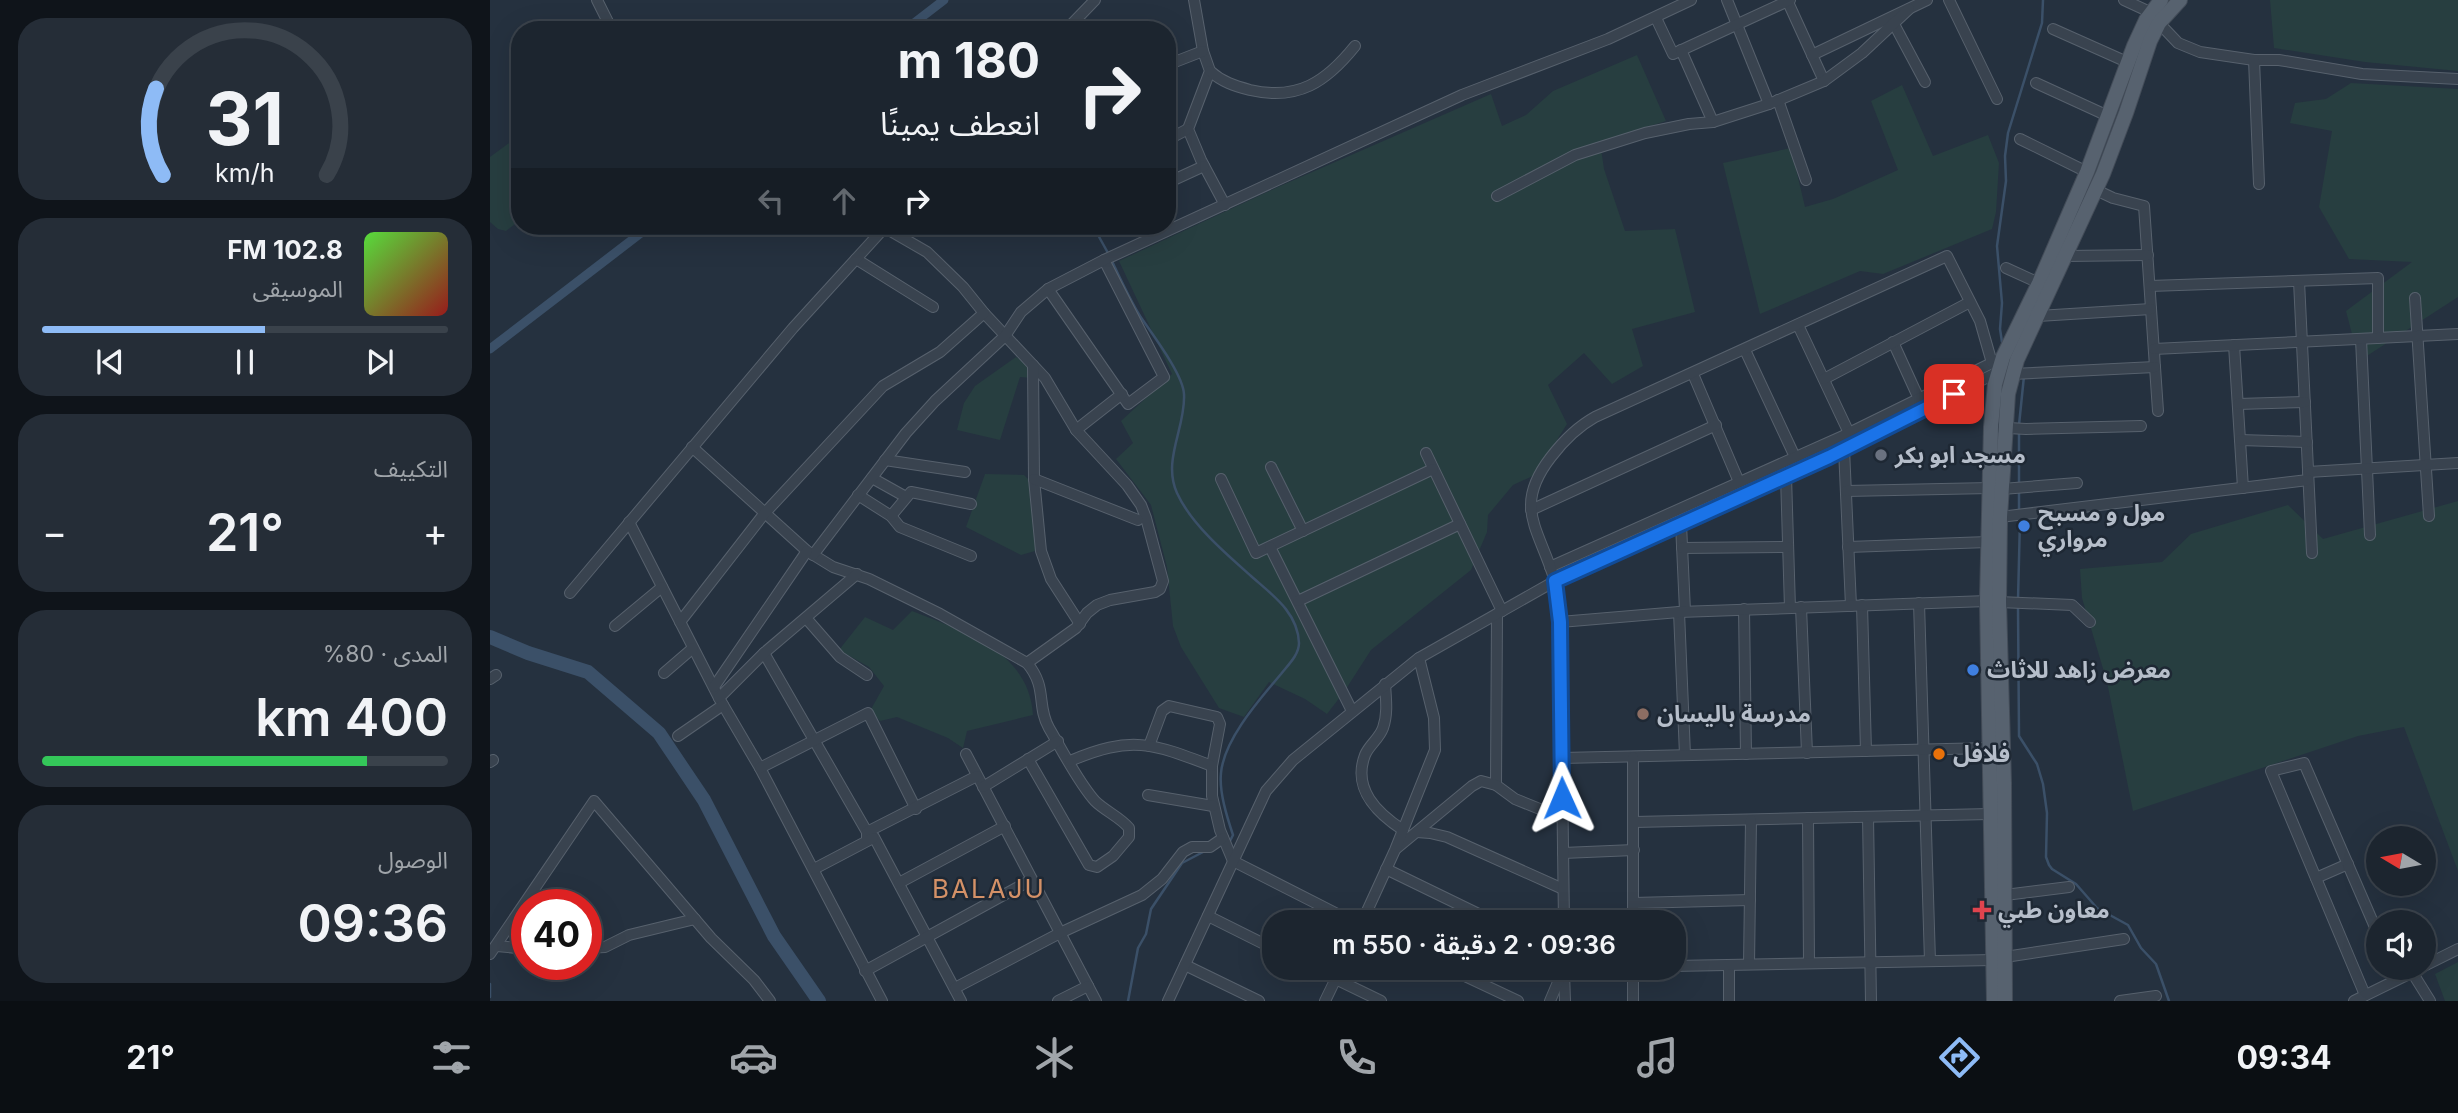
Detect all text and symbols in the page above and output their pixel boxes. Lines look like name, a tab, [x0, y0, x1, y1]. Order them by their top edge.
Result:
text: 180 m	[898, 31, 1040, 90]
icon: right	[1064, 49, 1155, 140]
text: 31	[206, 74, 284, 163]
text: انعطف يمينًا	[880, 104, 1040, 143]
text: km/h	[215, 158, 275, 188]
icon: left	[752, 182, 790, 220]
icon: ahead	[825, 182, 863, 220]
icon: right	[898, 182, 936, 220]
text: 102.8 FM	[227, 234, 343, 265]
text: الموسيقى	[252, 275, 343, 303]
icon: previous	[91, 343, 129, 381]
icon: pause	[226, 343, 264, 381]
icon: next	[361, 343, 399, 381]
pin	[1924, 364, 1984, 424]
icon: arrive	[1935, 375, 1973, 413]
place label: مسجد ابو بكر	[1894, 441, 2026, 469]
marker: مسجد ابو بكر	[1873, 447, 1889, 463]
text: التكييف	[374, 455, 448, 483]
place label: مول و مسبح مرواري	[2038, 499, 2165, 557]
text: 21°	[206, 501, 284, 564]
text: −	[42, 509, 67, 555]
text: +	[423, 509, 448, 555]
marker: مول و مسبح مرواري	[2016, 518, 2032, 534]
text: المدى · 80%	[323, 640, 448, 668]
place label: معرض زاهد للاثاث	[1987, 656, 2171, 684]
marker: معرض زاهد للاثاث	[1965, 662, 1981, 678]
text: 400 km	[255, 686, 448, 749]
place label: مدرسة بالیسان	[1657, 700, 1811, 728]
marker: مدرسة بالیسان	[1635, 706, 1651, 722]
place label: فلافل	[1953, 740, 2010, 768]
marker: فلافل	[1931, 746, 1947, 762]
position arrow	[1525, 761, 1599, 835]
north arrow	[2366, 826, 2436, 896]
map controls	[2366, 826, 2436, 980]
text: الوصول	[378, 846, 448, 874]
district label: BALAJU	[932, 873, 1046, 904]
speed limit sign: 40	[511, 889, 602, 980]
text: 09:36	[298, 892, 448, 955]
place label: معاون طبي	[1998, 896, 2110, 928]
marker: معاون طبي	[1972, 900, 1992, 920]
button: sound	[2366, 910, 2436, 980]
text: 09:36 · 2 دقيقة · 550 m	[1332, 929, 1616, 960]
icon: filters	[427, 1033, 476, 1082]
icon: car	[729, 1033, 778, 1082]
icon: climate	[1030, 1033, 1079, 1082]
icon: phone	[1332, 1033, 1381, 1082]
icon: music	[1633, 1033, 1682, 1082]
icon: directions	[1935, 1033, 1984, 1082]
text: 21°	[126, 1038, 175, 1077]
text: 09:34	[2236, 1038, 2332, 1077]

